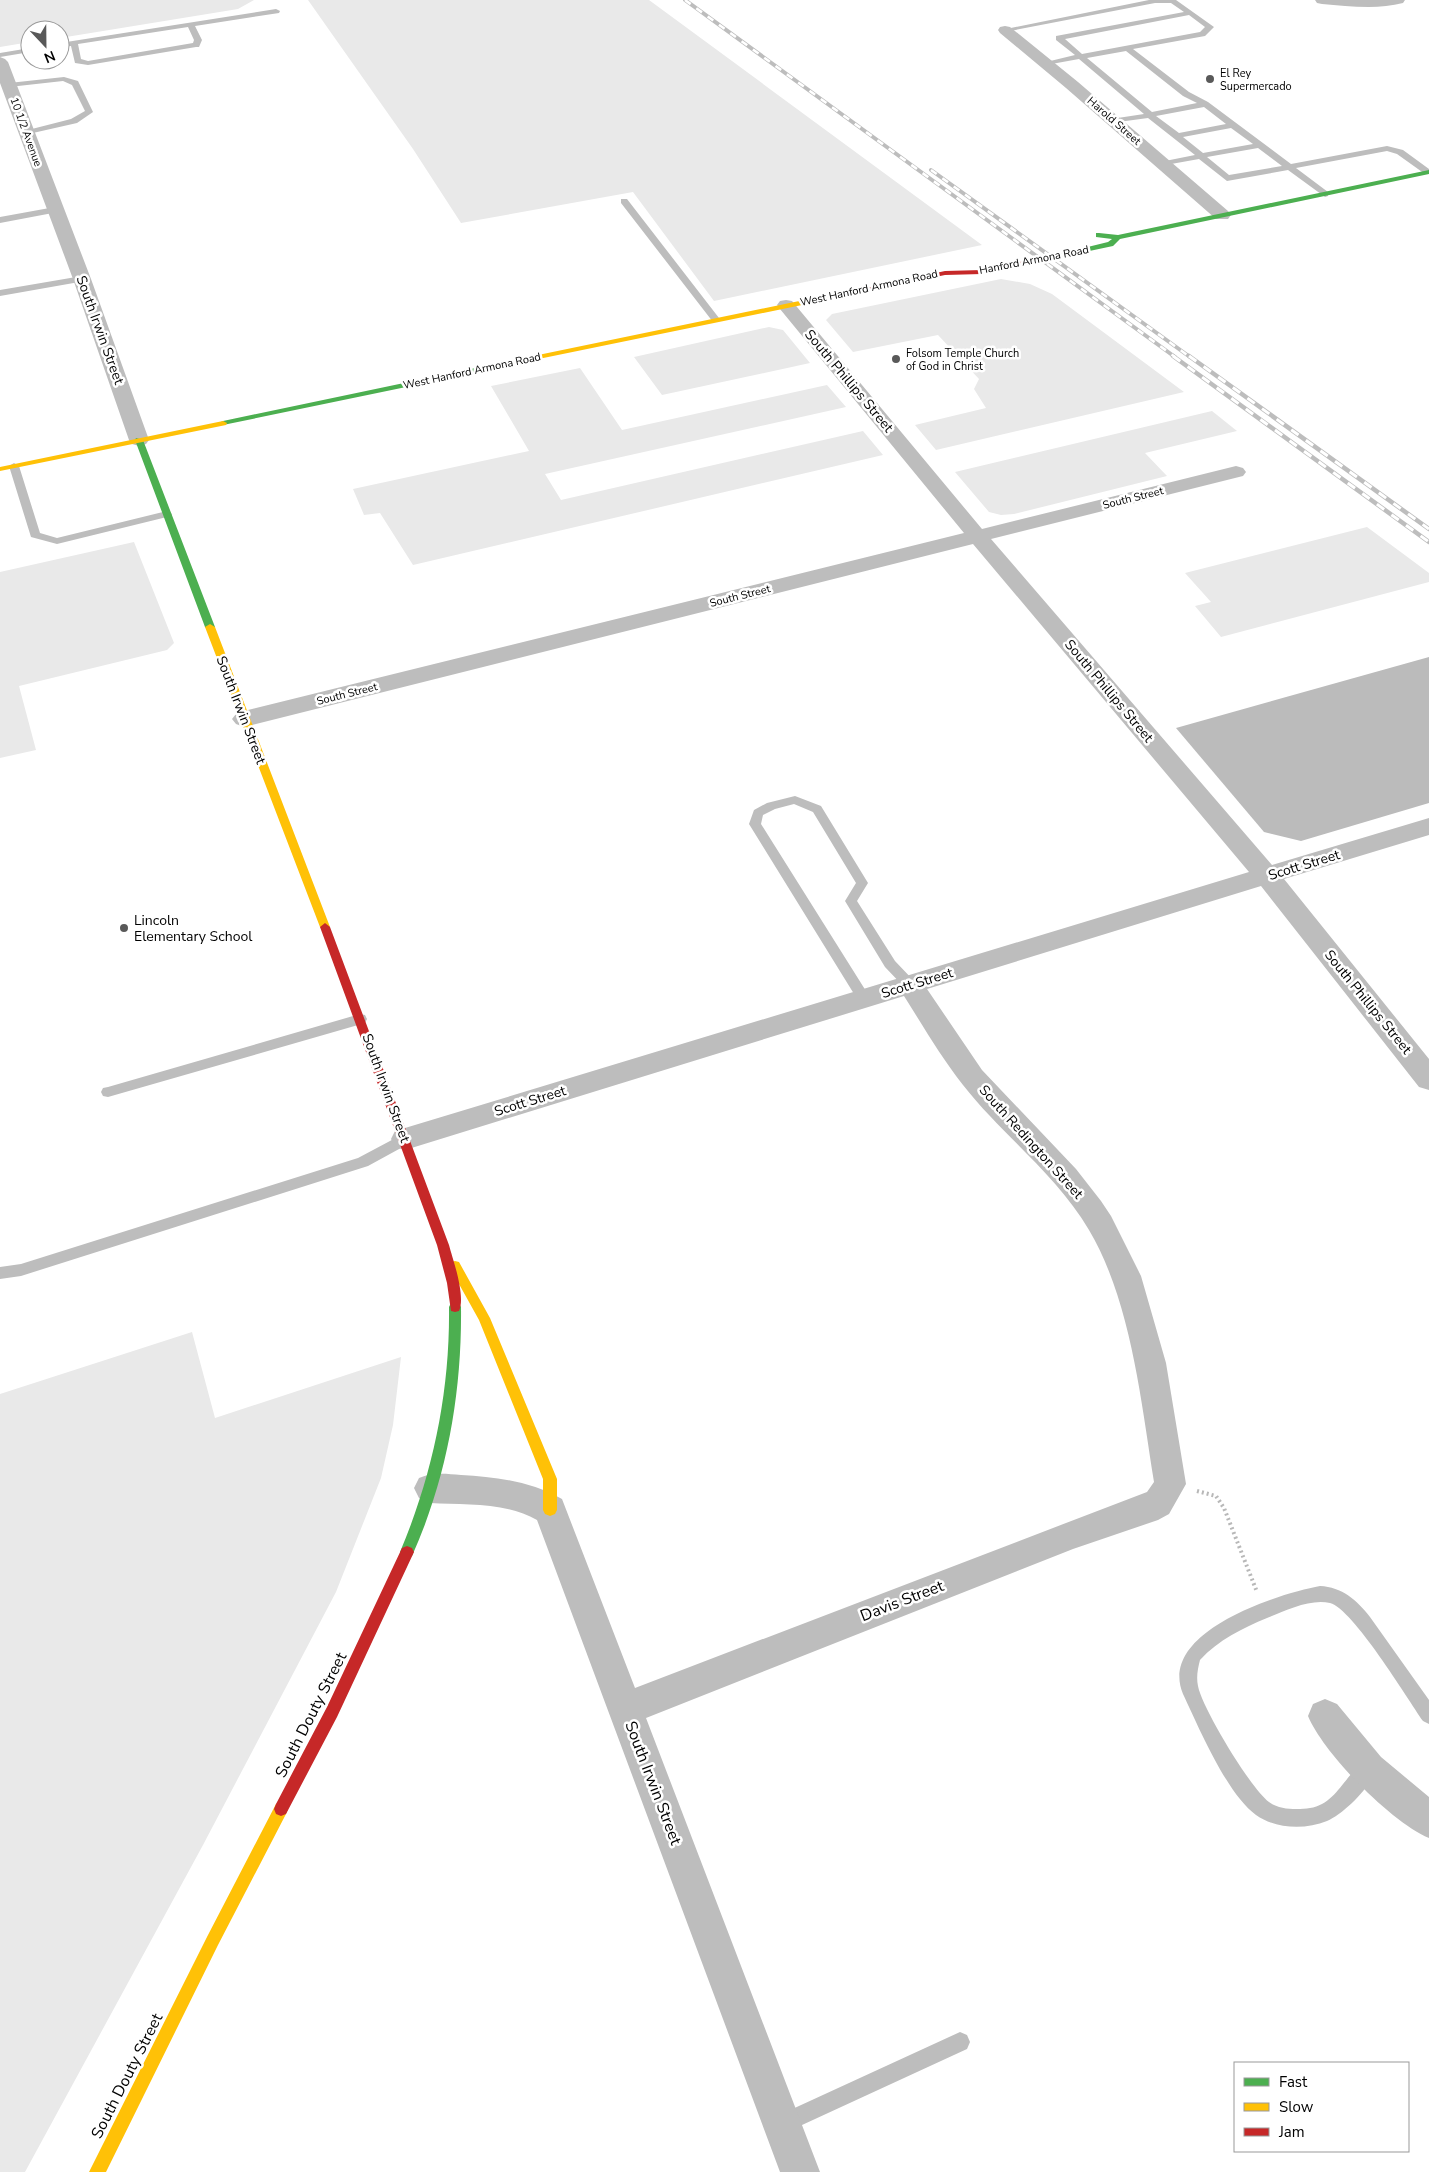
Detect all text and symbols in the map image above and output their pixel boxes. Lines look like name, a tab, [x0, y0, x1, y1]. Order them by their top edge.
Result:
north arrow	[20, 20, 70, 70]
text: N	[41, 46, 58, 67]
place label: El Rey Supermercado	[1220, 66, 1292, 94]
marker: El Rey Supermercado	[1204, 73, 1216, 85]
street label: Harold Street	[1084, 93, 1144, 149]
street label: 10 1/2 Avenue	[7, 95, 46, 169]
street label: Hanford Armona Road	[978, 242, 1090, 278]
street label: West Hanford Armona Road	[799, 266, 939, 310]
street label: South Irwin Street	[71, 273, 129, 387]
street label: South Phillips Street	[800, 325, 898, 437]
place label: Folsom Temple Church of God in Christ	[906, 346, 1019, 374]
street label: West Hanford Armona Road	[402, 349, 542, 393]
marker: Folsom Temple Church of God in Christ	[890, 353, 902, 365]
street label: South Street	[1101, 483, 1165, 513]
street label: South Street	[708, 581, 772, 611]
street label: South Phillips Street	[1060, 635, 1158, 747]
street label: South Irwin Street	[212, 653, 270, 767]
street label: South Street	[315, 679, 379, 709]
street label: Scott Street	[1266, 845, 1342, 885]
place label: Lincoln Elementary School	[134, 911, 253, 946]
marker: Lincoln Elementary School	[118, 922, 130, 934]
street label: South Phillips Street	[1320, 946, 1416, 1058]
street label: Scott Street	[879, 963, 955, 1003]
street label: South Irwin Street	[357, 1031, 415, 1145]
street label: Scott Street	[492, 1081, 568, 1121]
street label: South Redington Street	[975, 1081, 1087, 1203]
street label: Davis Street	[857, 1575, 947, 1627]
street label: South Douty Street	[270, 1648, 352, 1781]
street label: South Irwin Street	[619, 1718, 687, 1848]
street label: South Douty Street	[86, 2009, 168, 2142]
legend	[1234, 2062, 1409, 2152]
text: Fast	[1279, 2072, 1308, 2092]
text: Slow	[1279, 2097, 1314, 2117]
text: Jam	[1278, 2122, 1305, 2142]

